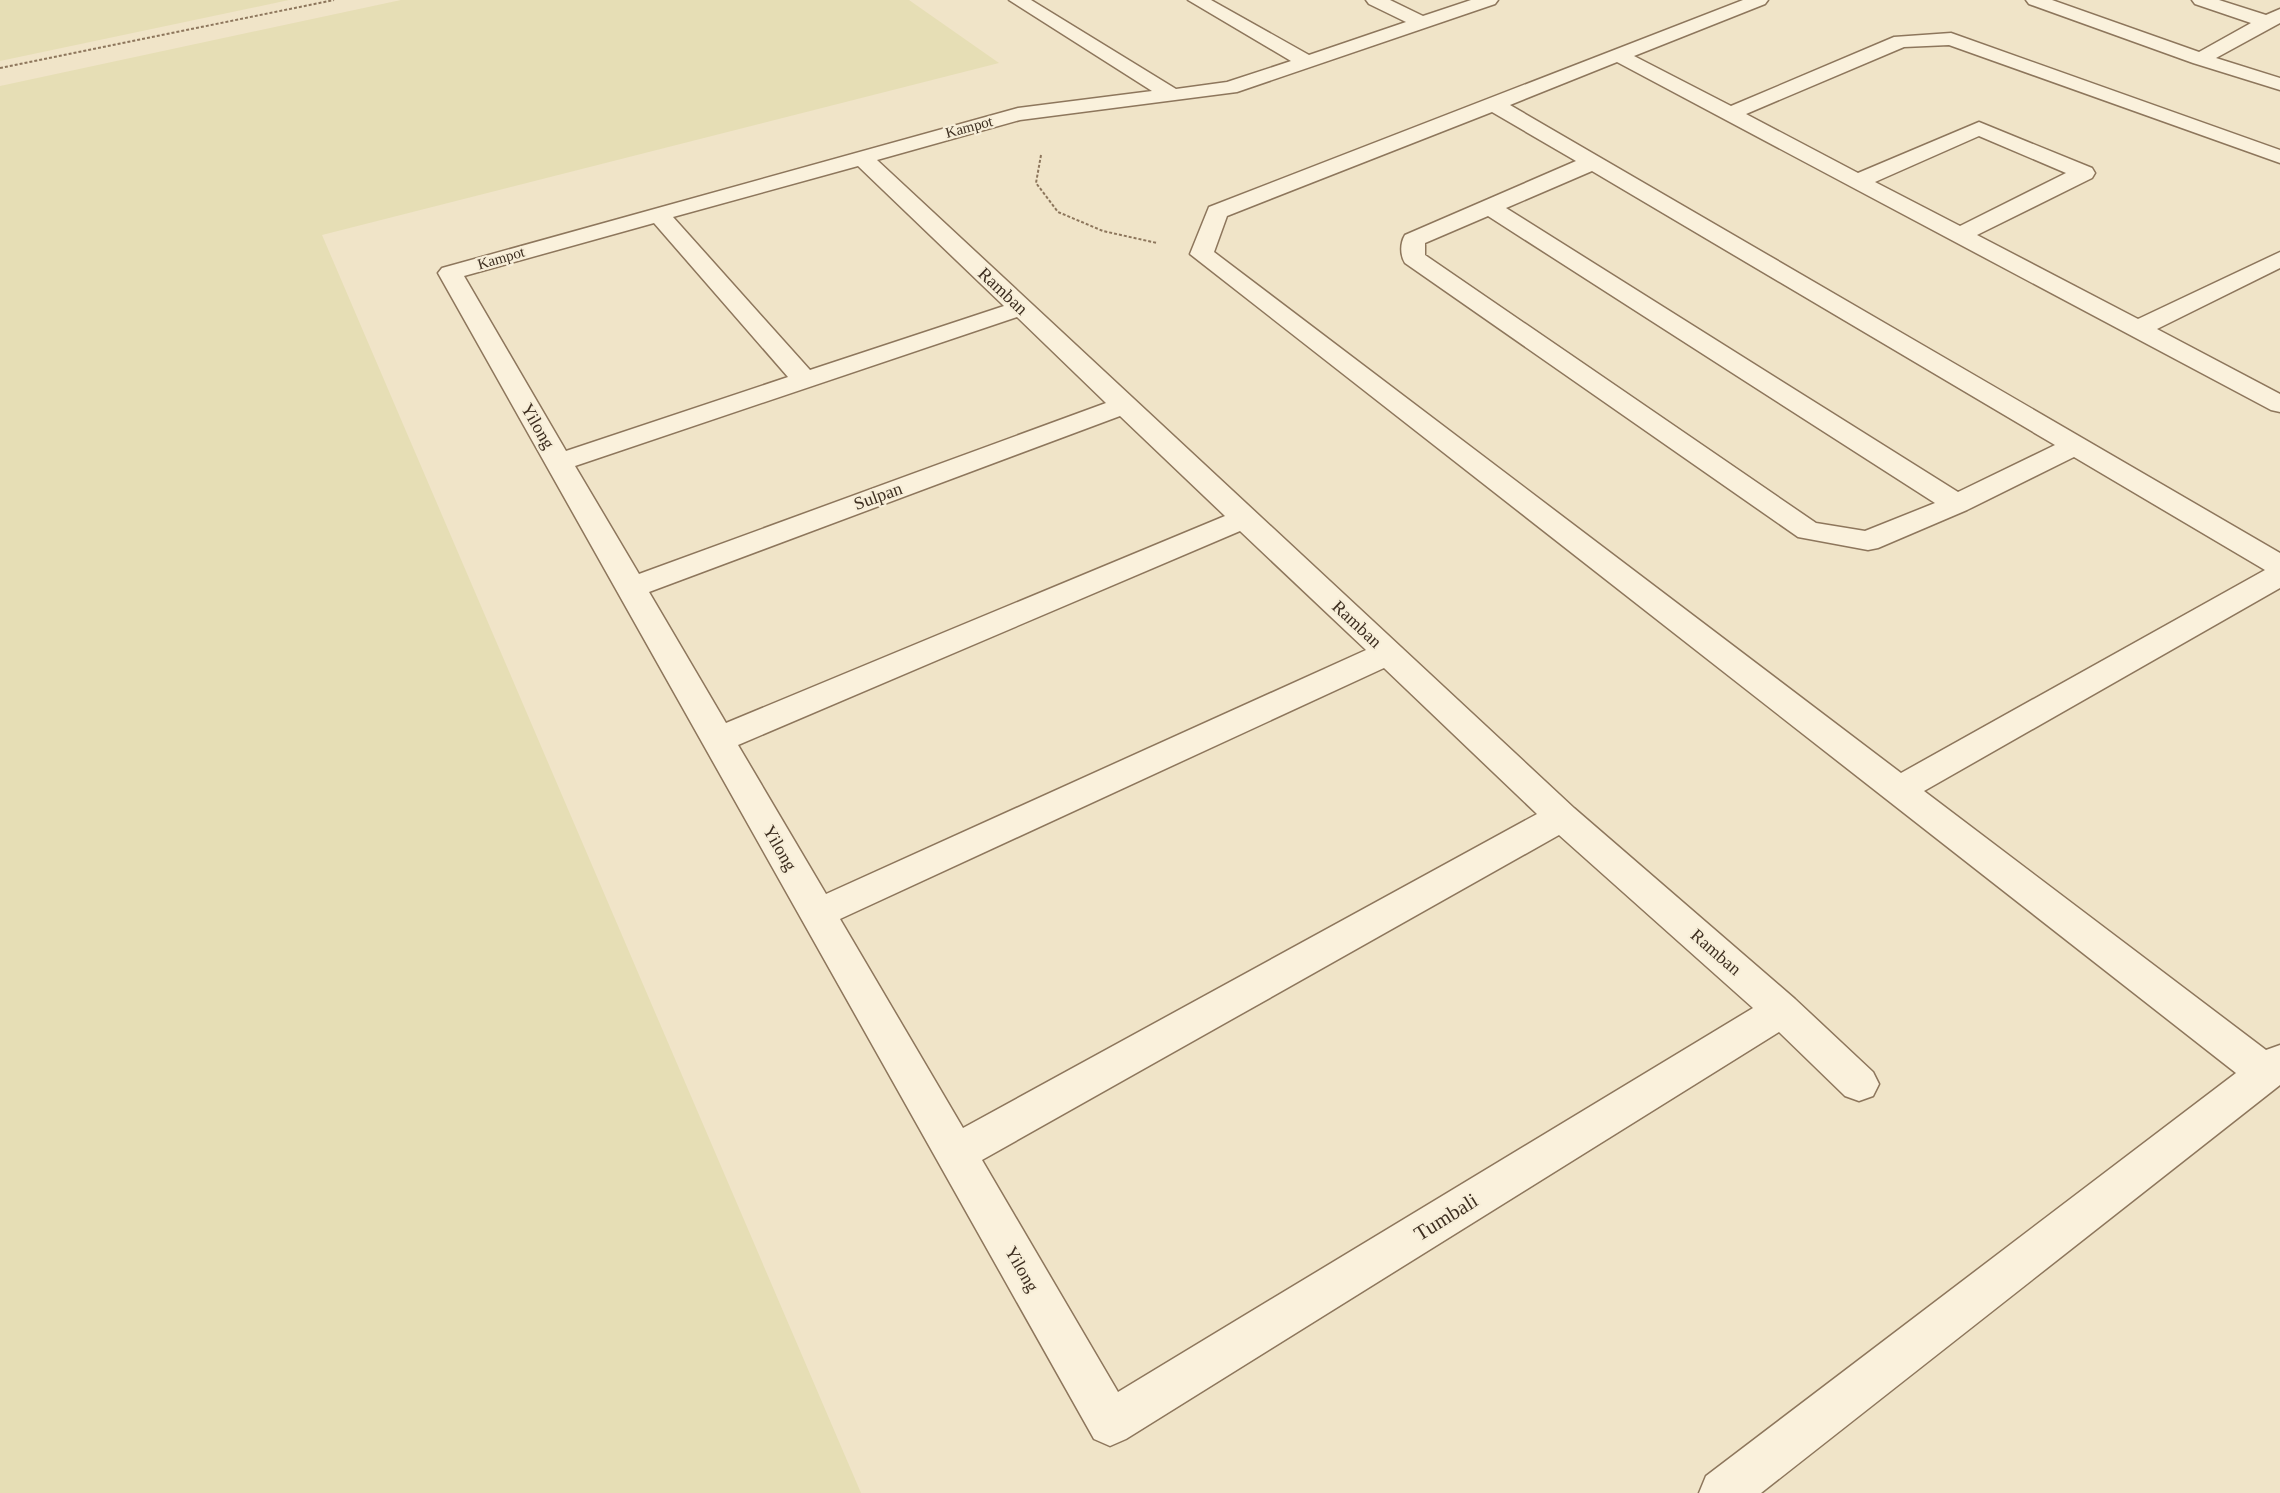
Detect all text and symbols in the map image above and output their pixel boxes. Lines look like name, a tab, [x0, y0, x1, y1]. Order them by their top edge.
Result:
street label: Kampot	[944, 113, 995, 141]
street label: Kampot	[476, 243, 527, 272]
street label: Ramban	[974, 263, 1032, 319]
street label: Yilong	[517, 400, 559, 452]
street label: Sulpan	[851, 478, 905, 514]
street label: Ramban	[1328, 596, 1386, 652]
street label: Yilong	[759, 822, 801, 874]
street label: Ramban	[1687, 925, 1745, 979]
street label: Tumbali	[1410, 1188, 1482, 1246]
street label: Yilong	[1001, 1243, 1043, 1295]

